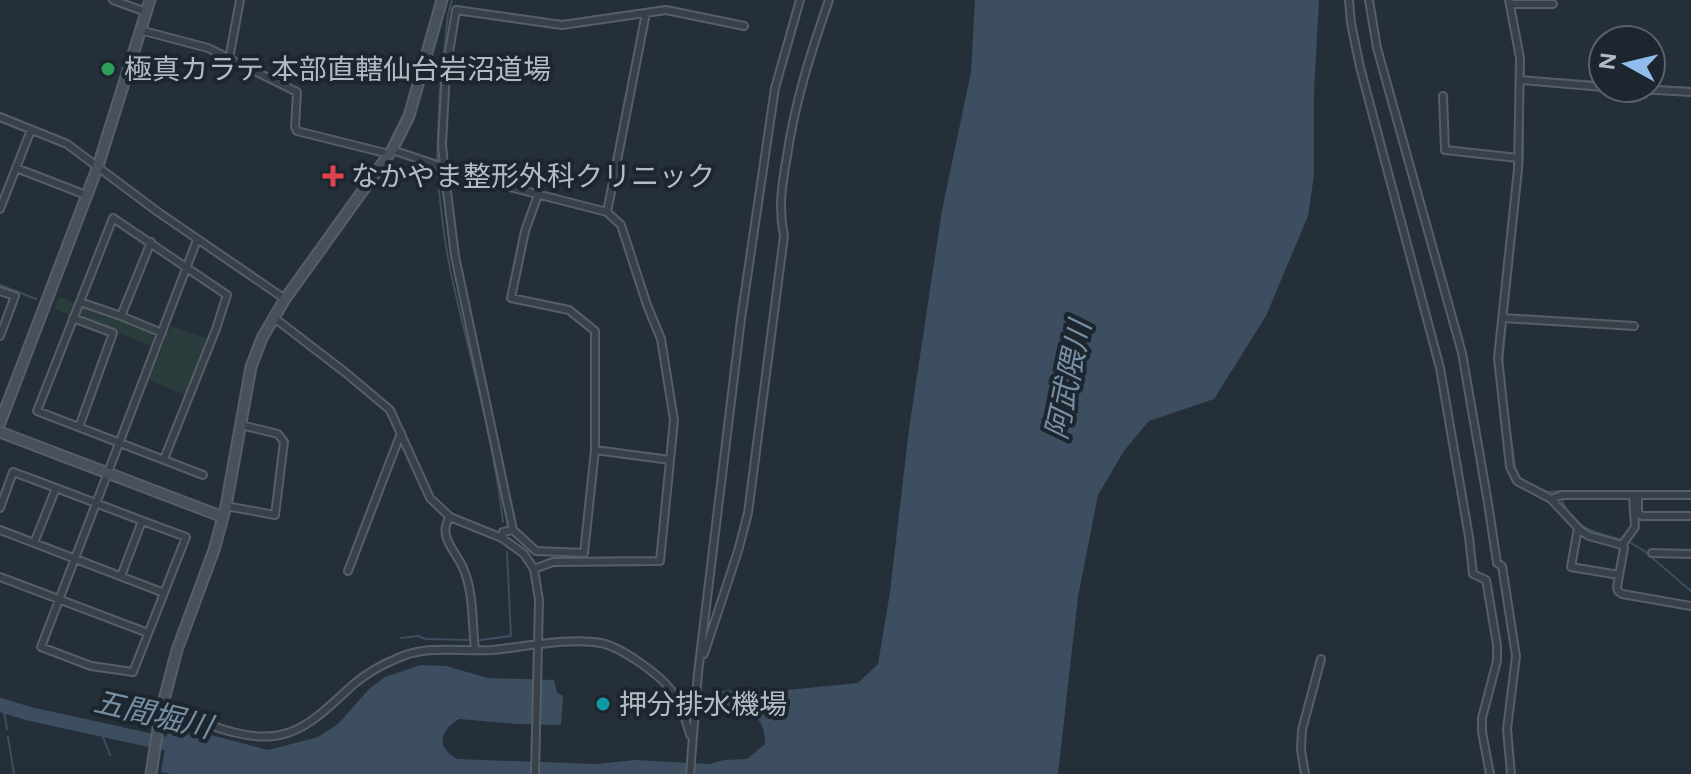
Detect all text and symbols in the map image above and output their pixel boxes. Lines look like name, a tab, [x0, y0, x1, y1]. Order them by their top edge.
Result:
north arrow	[1587, 24, 1667, 104]
text: N	[1593, 51, 1622, 72]
place label: 極真カラテ 本部直轄仙台岩沼道場	[124, 52, 551, 86]
marker: 極真カラテ 本部直轄仙台岩沼道場	[99, 60, 117, 78]
place label: なかやま整形外科クリニック	[351, 159, 715, 193]
marker: なかやま整形外科クリニック	[322, 165, 344, 187]
water label: 阿武隈川	[1037, 315, 1099, 443]
water label: 五間堀川	[90, 682, 219, 746]
place label: 押分排水機場	[619, 687, 787, 721]
marker: 押分排水機場	[594, 695, 612, 713]

